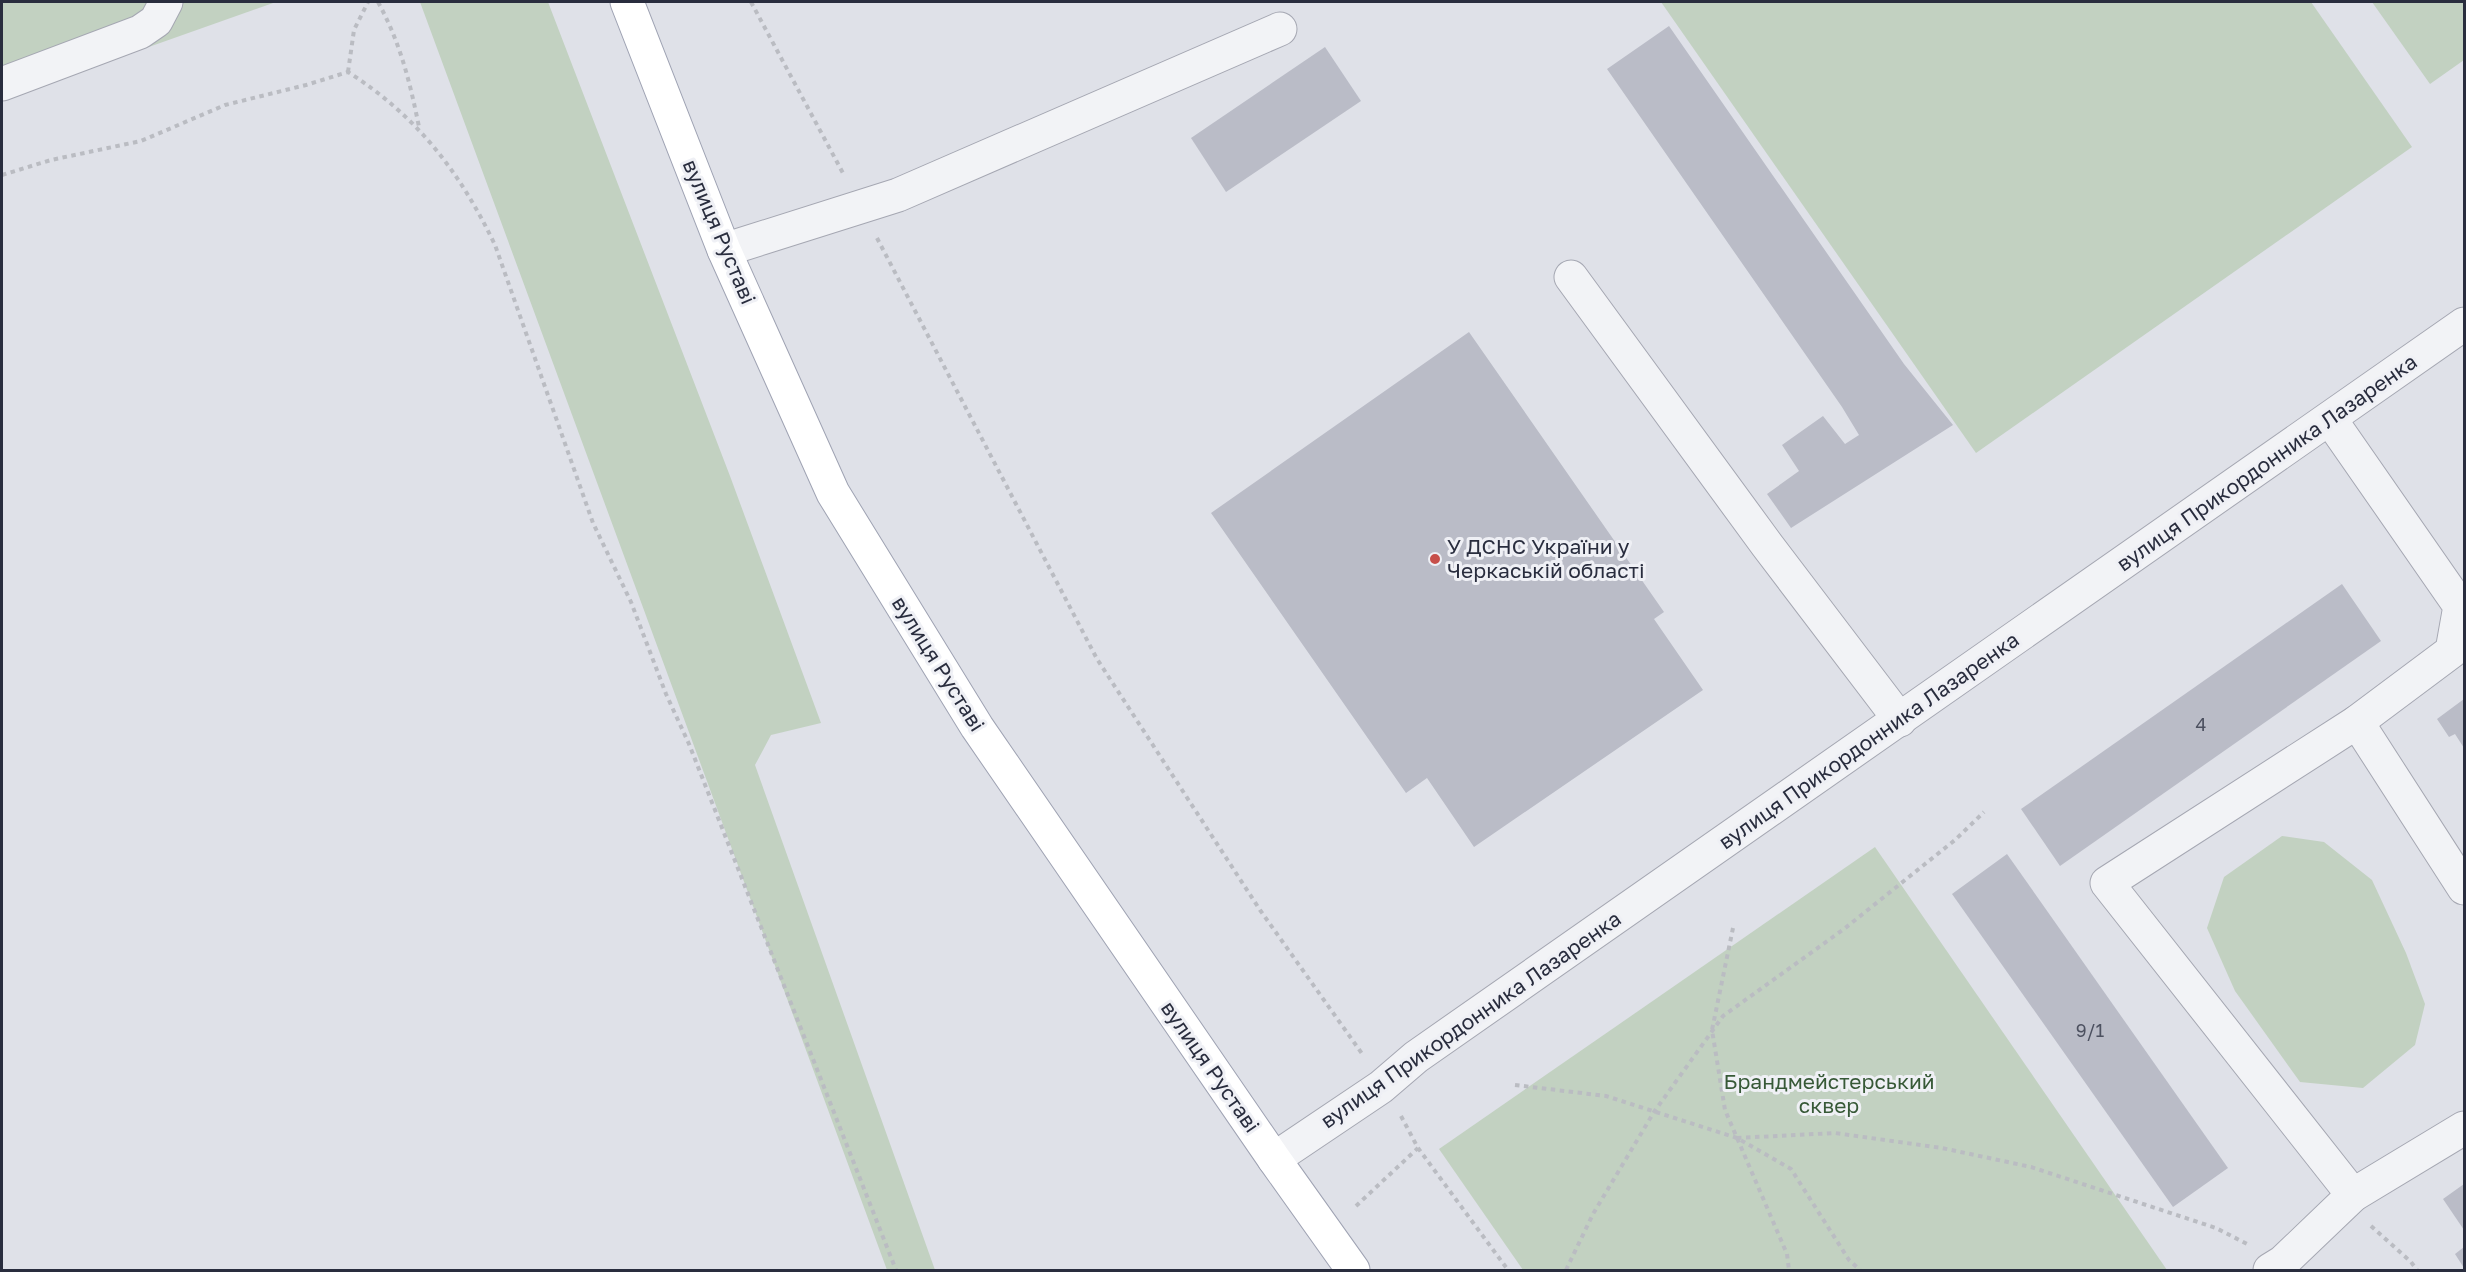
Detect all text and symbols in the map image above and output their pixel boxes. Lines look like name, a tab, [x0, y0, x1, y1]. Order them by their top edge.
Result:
street label: вулиця Руставі	[678, 155, 762, 308]
street label: вулиця Прикордонника Лазаренка	[2111, 348, 2422, 576]
place label: У ДСНС України у Черкаській області	[1447, 533, 1645, 583]
marker: У ДСНС України у Черкаській області	[1428, 552, 1442, 566]
street label: вулиця Руставі	[887, 591, 991, 736]
street label: вулиця Прикордонника Лазаренка	[1713, 626, 2024, 854]
house number: 4	[2196, 713, 2207, 735]
street label: вулиця Прикордонника Лазаренка	[1315, 905, 1626, 1133]
street label: вулиця Руставі	[1156, 996, 1266, 1137]
house number: 9/1	[2076, 1019, 2104, 1041]
park label: Брандмейстерський сквер	[1723, 1068, 1935, 1118]

